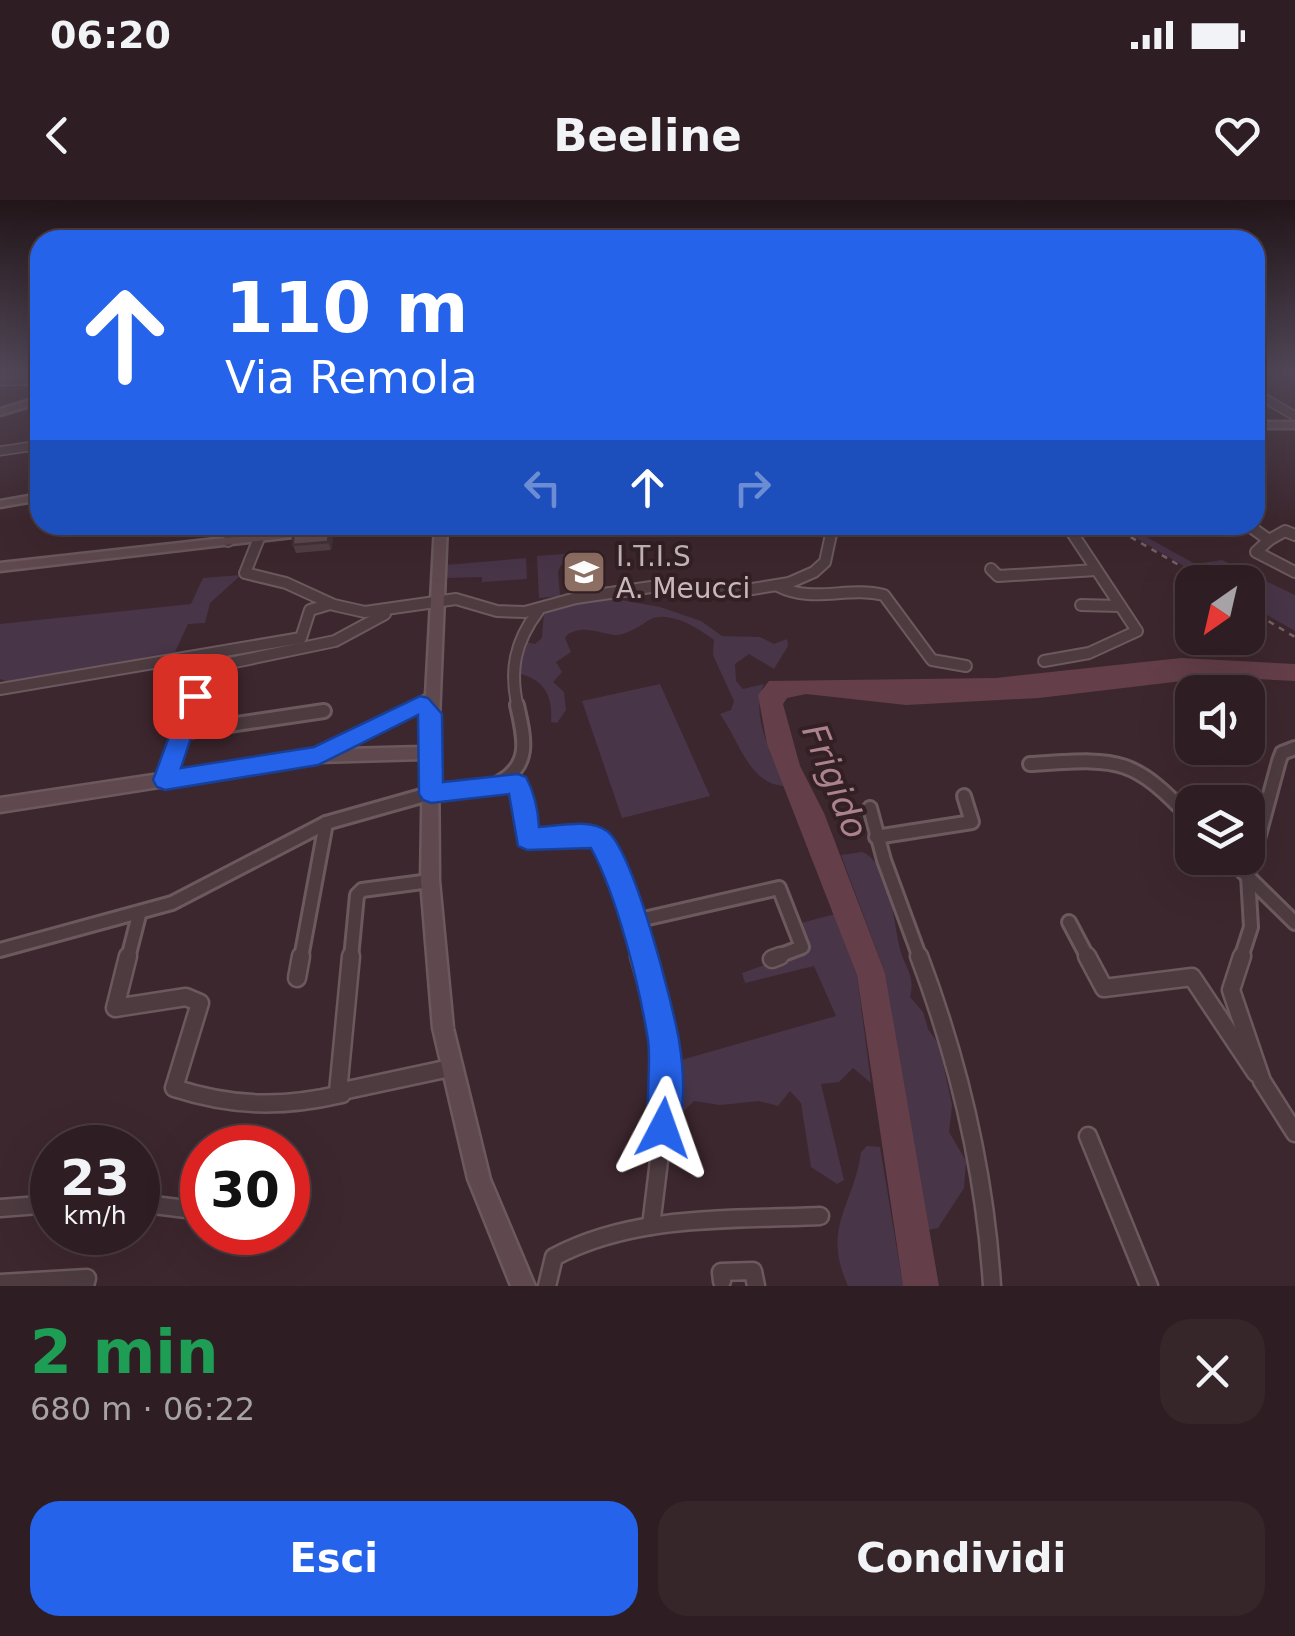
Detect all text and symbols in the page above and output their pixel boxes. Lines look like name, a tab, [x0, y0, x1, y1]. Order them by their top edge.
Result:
text: 06:20	[50, 13, 171, 57]
icon: back	[30, 108, 85, 163]
icon: heart	[1210, 108, 1265, 163]
text: Beeline	[553, 109, 742, 162]
text: 110 m	[225, 267, 468, 349]
icon: ahead	[60, 270, 190, 400]
text: Via Remola	[225, 351, 478, 404]
icon: left	[515, 460, 570, 515]
icon: ahead	[620, 460, 675, 515]
icon: right	[725, 460, 780, 515]
place label: I.T.I.S A. Meucci	[616, 540, 750, 605]
school or university icon: I.T.I.S A. Meucci	[561, 549, 607, 595]
north arrow	[1175, 565, 1265, 655]
map controls	[1175, 565, 1265, 875]
pin	[153, 654, 238, 739]
icon: arrive	[168, 669, 223, 724]
button: sound	[1175, 675, 1265, 765]
water label: Frigido	[794, 718, 876, 844]
button: layers	[1175, 785, 1265, 875]
position arrow	[611, 1076, 715, 1180]
speed limit sign: 30	[180, 1125, 310, 1255]
text: 23	[60, 1149, 130, 1207]
text: km/h	[63, 1201, 127, 1230]
text: 2 min	[30, 1317, 218, 1387]
button: close	[1160, 1319, 1265, 1424]
text: 680 m · 06:22	[30, 1390, 255, 1428]
button: Esci	[30, 1501, 638, 1616]
button: Condividi	[658, 1501, 1265, 1616]

